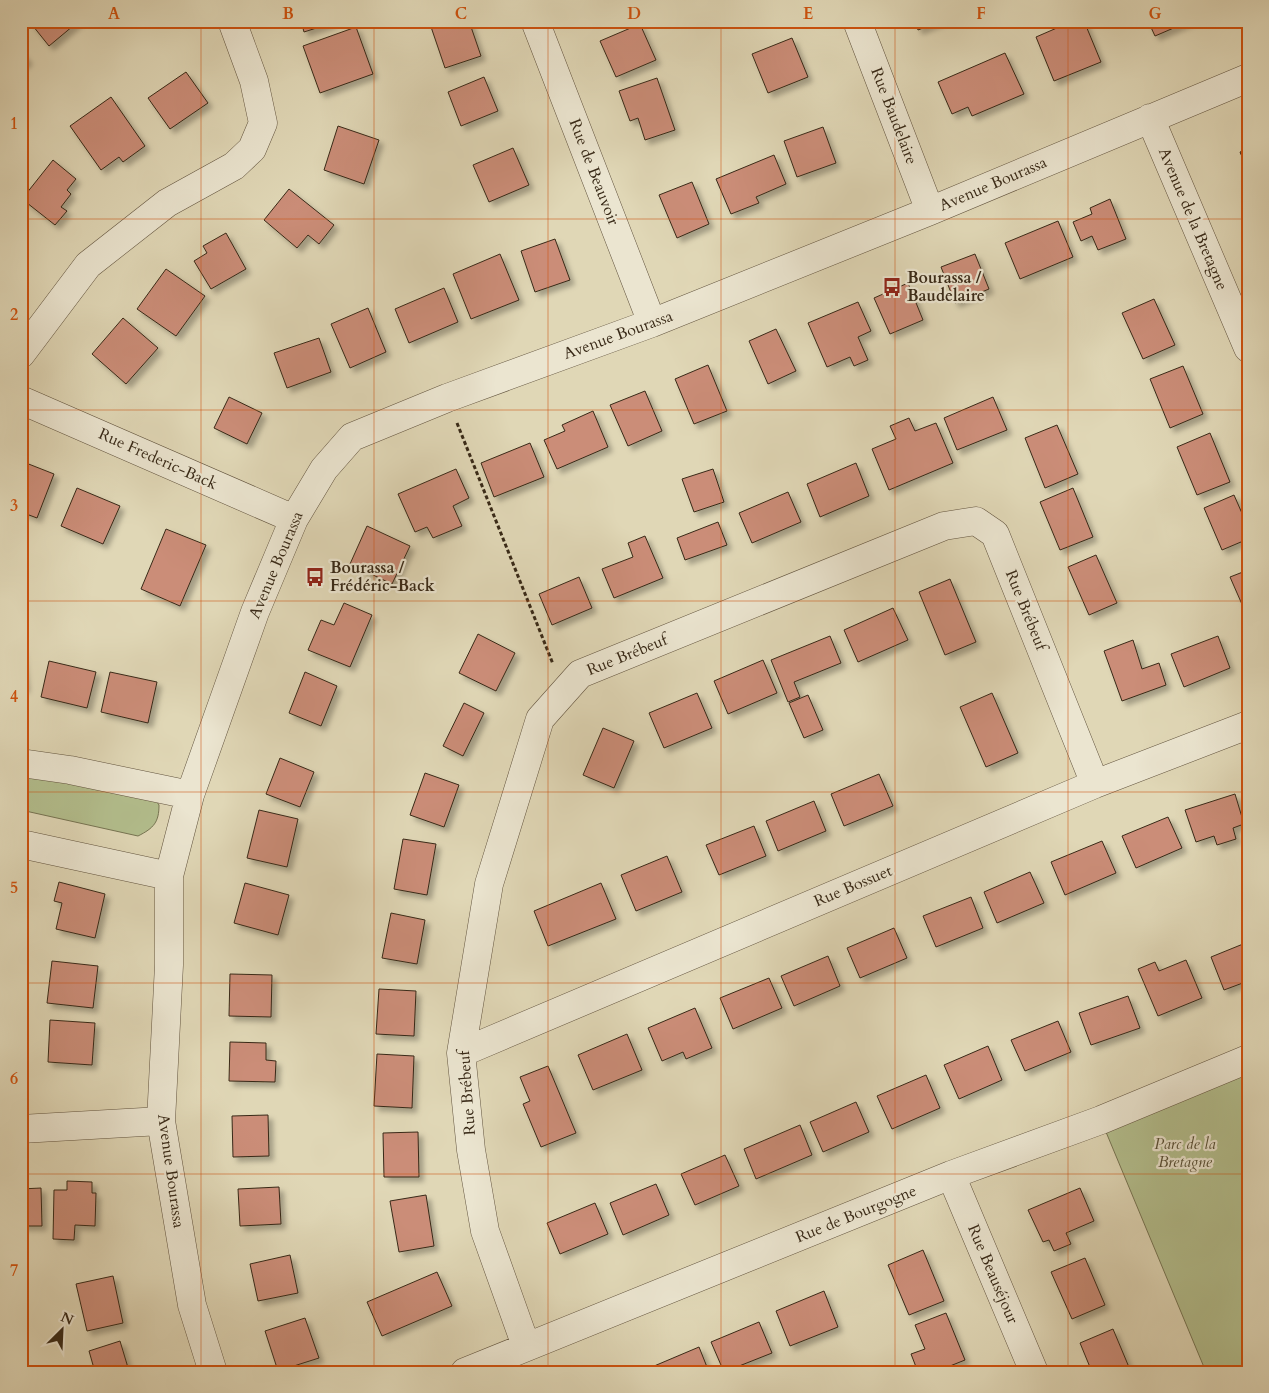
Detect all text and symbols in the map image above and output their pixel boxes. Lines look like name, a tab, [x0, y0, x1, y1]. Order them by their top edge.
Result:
text: A	[108, 3, 120, 25]
text: B	[282, 3, 294, 25]
text: C	[455, 3, 467, 25]
text: D	[627, 3, 641, 25]
text: E	[803, 3, 813, 25]
text: F	[976, 3, 986, 25]
text: G	[1148, 3, 1162, 25]
street label: Rue Baudelaire	[865, 64, 923, 168]
text: 1	[10, 113, 18, 135]
street label: Rue de Beauvoir	[564, 116, 624, 229]
street label: Avenue de la Bretagne	[1153, 144, 1233, 294]
street label: Avenue Bourassa	[936, 151, 1050, 217]
place label: Bourassa / Baudelaire	[907, 267, 985, 307]
bus stop icon: Bourassa / Baudelaire	[881, 276, 903, 298]
text: 2	[10, 304, 18, 326]
street label: Avenue Bourassa	[560, 305, 676, 365]
street label: Rue Frederic-Back	[95, 423, 221, 495]
text: 3	[10, 495, 18, 517]
street label: Avenue Bourassa	[243, 508, 309, 622]
place label: Bourassa / Frédéric-Back	[330, 557, 435, 597]
bus stop icon: Bourassa / Frédéric-Back	[304, 566, 326, 588]
street label: Rue Brébeuf	[1000, 567, 1053, 656]
street label: Rue Brébeuf	[584, 628, 673, 681]
text: 4	[10, 686, 18, 708]
street label: Rue Bossuet	[811, 860, 895, 912]
text: 5	[10, 877, 18, 899]
street label: Rue Brébeuf	[453, 1047, 481, 1136]
text: 6	[10, 1068, 18, 1090]
street label: Avenue Bourassa	[152, 1113, 190, 1229]
park label: Parc de la Bretagne	[1154, 1133, 1216, 1173]
street label: Rue de Bourgogne	[792, 1180, 920, 1248]
street label: Rue Beauséjour	[962, 1221, 1024, 1327]
text: 7	[10, 1260, 18, 1282]
north arrow	[38, 1306, 88, 1356]
text: N	[58, 1307, 77, 1330]

